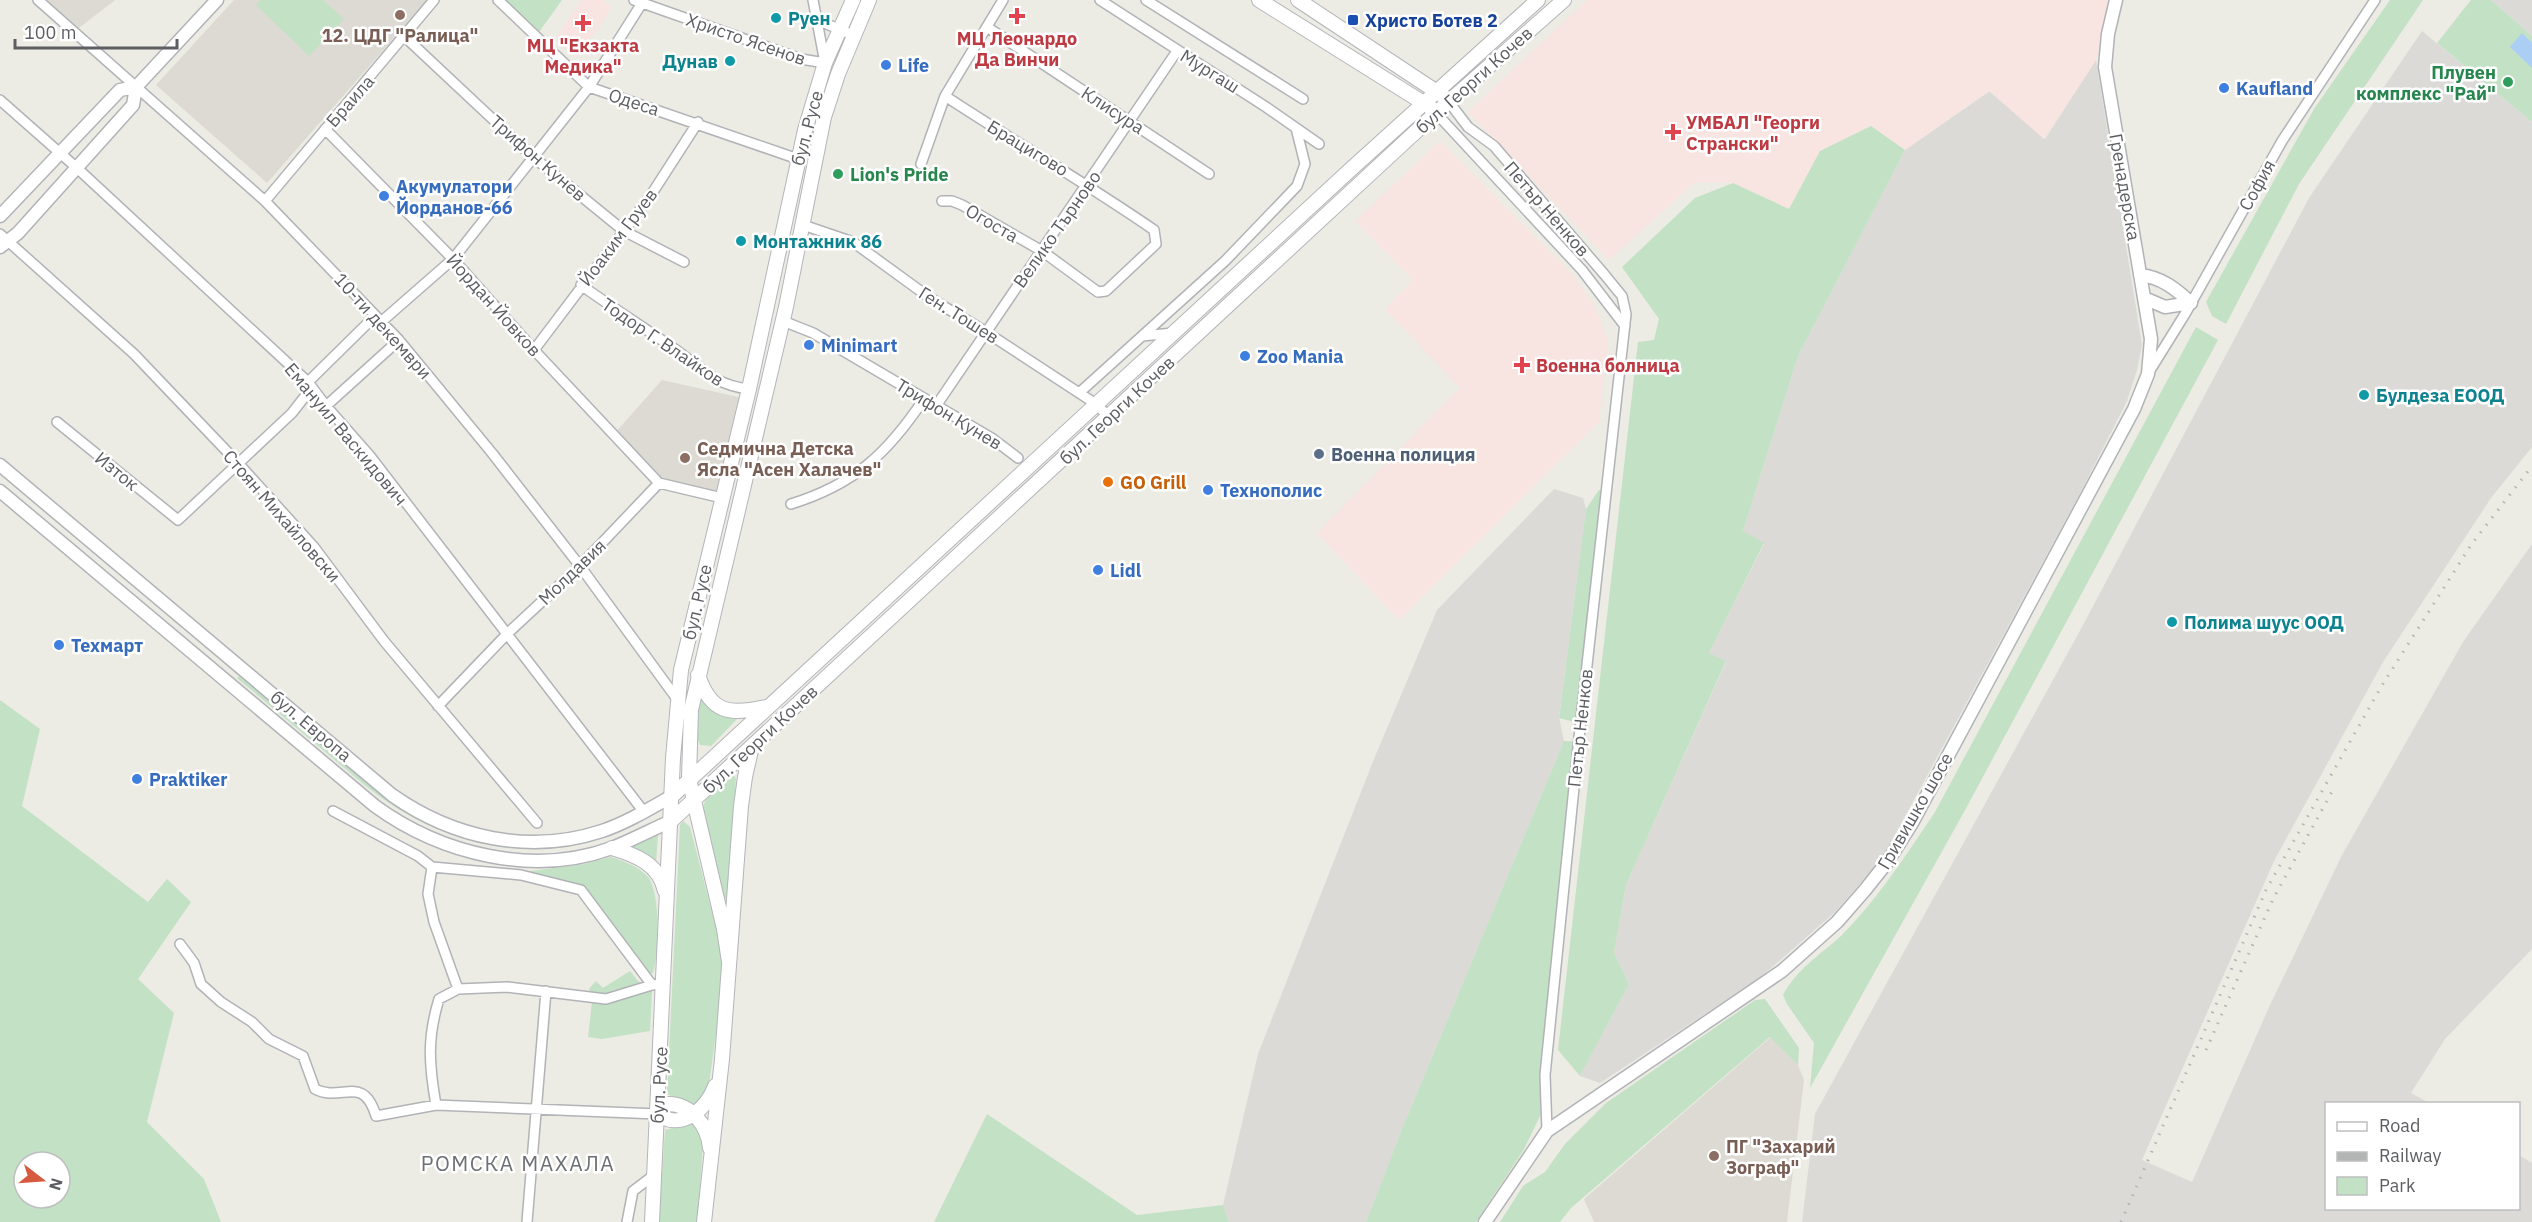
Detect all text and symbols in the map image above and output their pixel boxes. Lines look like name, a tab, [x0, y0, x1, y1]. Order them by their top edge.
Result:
place label: Руен	[788, 7, 830, 30]
marker: МЦ Леонардо Да Винчи	[1008, 7, 1026, 25]
marker: 12. ЦДГ "Ралица"	[393, 8, 407, 22]
street label: Христо Ясенов	[683, 8, 809, 70]
place label: Христо Ботев 2	[1365, 9, 1498, 32]
marker: Руен	[769, 11, 783, 25]
scale bar	[15, 12, 177, 50]
marker: Христо Ботев 2	[1346, 13, 1360, 27]
marker: МЦ "Екзакта Медика"	[574, 14, 592, 32]
text: 100 m	[24, 21, 76, 44]
street label: бул. Георги Кочев	[1411, 21, 1537, 139]
place label: 12. ЦДГ "Ралица"	[322, 24, 478, 47]
place label: МЦ Леонардо Да Винчи	[957, 27, 1077, 71]
place label: МЦ "Екзакта Медика"	[527, 34, 639, 78]
street label: Мургаш	[1176, 44, 1244, 98]
place label: Дунав	[662, 50, 718, 73]
marker: Дунав	[723, 54, 737, 68]
place label: Life	[898, 54, 929, 77]
marker: Life	[879, 58, 893, 72]
place label: Плувен комплекс "Рай"	[2356, 61, 2496, 105]
street label: Браила	[321, 70, 379, 132]
marker: Плувен комплекс "Рай"	[2501, 75, 2515, 89]
place label: Kaufland	[2236, 77, 2313, 100]
street label: Клисура	[1077, 81, 1149, 139]
marker: Kaufland	[2217, 81, 2231, 95]
street label: Одеса	[606, 83, 663, 121]
street label: бул. Русе	[786, 88, 828, 168]
street label: Трифон Кунев	[485, 110, 591, 206]
place label: УМБАЛ "Георги Странски"	[1686, 111, 1820, 155]
street label: Брацигово	[983, 115, 1073, 181]
marker: УМБАЛ "Георги Странски"	[1664, 123, 1682, 141]
street label: Гренадерска	[2104, 132, 2146, 243]
street label: София	[2234, 155, 2280, 215]
street label: Петър Ненков	[1499, 157, 1595, 261]
place label: Lion's Pride	[850, 163, 949, 186]
street label: Велико Търново	[1008, 166, 1106, 292]
marker: Lion's Pride	[831, 167, 845, 181]
place label: Aкумулатори Йорданов-66	[396, 175, 513, 219]
street label: Йоаким Груев	[574, 184, 662, 290]
marker: Aкумулатори Йорданов-66	[377, 189, 391, 203]
street label: Огоста	[961, 199, 1023, 247]
place label: Монтажник 86	[753, 230, 882, 253]
marker: Монтажник 86	[734, 234, 748, 248]
street label: Йордан Йовков	[442, 249, 546, 361]
street label: 10-ти декември	[329, 268, 437, 384]
street label: Ген. Тошев	[915, 281, 1003, 349]
street label: Тодор Г. Влайков	[598, 293, 728, 391]
place label: Minimart	[821, 334, 897, 357]
marker: Minimart	[802, 338, 816, 352]
place label: Zoo Mania	[1257, 345, 1344, 368]
marker: Zoo Mania	[1238, 349, 1252, 363]
street label: бул. Георги Кочев	[1054, 351, 1180, 469]
place label: Военна болница	[1536, 354, 1680, 377]
marker: Военна болница	[1513, 356, 1531, 374]
street label: Емануил Васкидович	[280, 358, 412, 510]
street label: Трифон Кунев	[892, 373, 1006, 455]
place label: Булдеза ЕООД	[2376, 384, 2505, 407]
marker: Булдеза ЕООД	[2357, 388, 2371, 402]
place label: Седмична Детска Ясла "Асен Халачев"	[697, 437, 881, 481]
place label: Военна полиция	[1331, 443, 1475, 466]
street label: Стоян Михайловски	[218, 445, 346, 587]
street label: Изток	[90, 446, 144, 496]
marker: Военна полиция	[1312, 447, 1326, 461]
marker: Седмична Детска Ясла "Асен Халачев"	[678, 451, 692, 465]
place label: GO Grill	[1120, 471, 1187, 494]
marker: GO Grill	[1101, 475, 1115, 489]
place label: Технополис	[1220, 479, 1322, 502]
marker: Технополис	[1201, 483, 1215, 497]
street label: Молдавия	[533, 534, 611, 610]
place label: Lidl	[1110, 559, 1142, 582]
street label: бул. Русе	[677, 562, 717, 642]
marker: Lidl	[1091, 563, 1105, 577]
place label: Полима шуус ООД	[2184, 611, 2344, 634]
marker: Полима шуус ООД	[2165, 615, 2179, 629]
place label: Техмарт	[71, 634, 143, 657]
marker: Техмарт	[52, 638, 66, 652]
street label: Петър Ненков	[1562, 668, 1598, 788]
street label: бул. Георги Кочев	[697, 680, 823, 798]
street label: бул. Европа	[266, 685, 357, 767]
street label: Гривишко шосе	[1872, 748, 1958, 874]
place label: Praktiker	[149, 768, 227, 791]
marker: Praktiker	[130, 772, 144, 786]
street label: бул. Русе	[646, 1046, 673, 1124]
legend	[2325, 1102, 2520, 1210]
text: Road	[2379, 1114, 2420, 1137]
place label: ПГ "Захарий Зограф"	[1726, 1135, 1836, 1179]
text: Railway	[2379, 1144, 2441, 1167]
district label: РОМСКА МАХАЛА	[421, 1149, 615, 1177]
marker: ПГ "Захарий Зограф"	[1707, 1149, 1721, 1163]
north arrow	[12, 1150, 72, 1210]
text: Park	[2379, 1174, 2416, 1197]
text: N	[45, 1176, 68, 1193]

